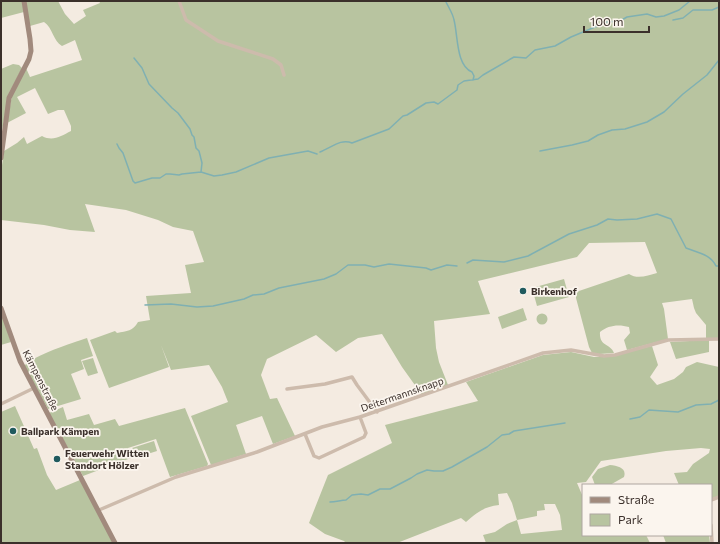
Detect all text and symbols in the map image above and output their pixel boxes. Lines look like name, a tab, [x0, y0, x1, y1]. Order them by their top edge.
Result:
scale bar	[584, 8, 649, 34]
text: 100 m	[590, 14, 624, 28]
place label: Birkenhof	[531, 285, 578, 297]
marker: Birkenhof	[518, 286, 528, 296]
street label: Kämpenstraße	[21, 348, 61, 412]
street label: Deitermannsknapp	[359, 374, 445, 414]
place label: Ballpark Kämpen	[21, 425, 99, 437]
marker: Ballpark Kämpen	[8, 426, 18, 436]
place label: Feuerwehr Witten Standort Hölzer	[65, 447, 149, 471]
marker: Feuerwehr Witten Standort Hölzer	[52, 454, 62, 464]
legend	[582, 484, 712, 536]
text: Straße	[618, 492, 654, 506]
text: Park	[618, 512, 644, 526]

